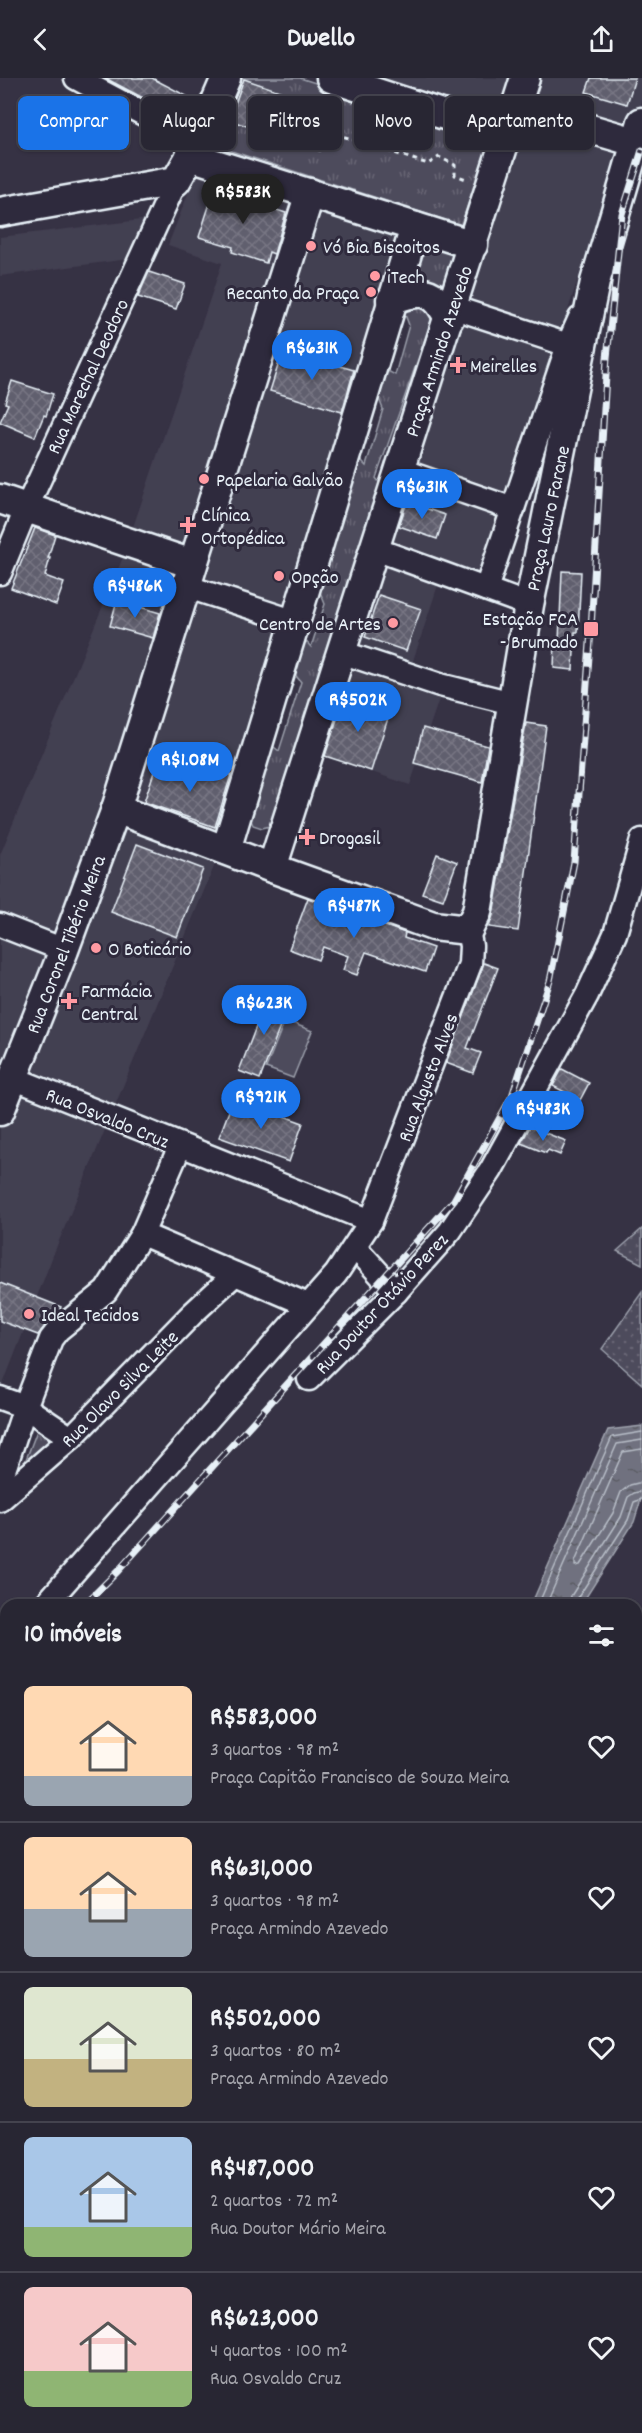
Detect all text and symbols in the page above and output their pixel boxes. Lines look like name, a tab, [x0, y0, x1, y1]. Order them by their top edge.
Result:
text: Dwello	[287, 20, 355, 59]
icon: back	[24, 23, 57, 56]
icon: share	[585, 23, 618, 56]
chip: Comprar	[18, 96, 129, 150]
chip: Alugar	[141, 96, 236, 150]
chip: Filtros	[248, 96, 342, 150]
chip: Novo	[354, 96, 433, 150]
chip: Apartamento	[445, 96, 594, 150]
pin: R$583K	[194, 174, 292, 225]
text: R$583K	[215, 179, 271, 207]
place label: Vó Bia Biscoitos	[323, 235, 440, 263]
marker: Vó Bia Biscoitos	[304, 239, 318, 253]
street label: Praça Armindo Azevedo	[400, 263, 482, 441]
place label: iTech	[387, 265, 425, 293]
marker: iTech	[368, 269, 382, 283]
place label: Recanto da Praça	[226, 281, 360, 309]
marker: Recanto da Praça	[364, 285, 378, 299]
street label: Rua Marechal Deodoro	[41, 295, 138, 459]
pin: R$631K	[263, 330, 361, 381]
text: R$631K	[286, 335, 338, 363]
place label: Meirelles	[470, 354, 537, 382]
marker: Meirelles	[451, 358, 465, 372]
street label: Praça Lauro Farane	[521, 443, 579, 594]
place label: Papelaria Galvão	[216, 468, 343, 496]
pin: R$631K	[373, 469, 471, 520]
marker: Papelaria Galvão	[197, 472, 211, 486]
text: R$631K	[396, 474, 448, 502]
place label: Clínica Ortopédica	[201, 503, 285, 554]
marker: Clínica Ortopédica	[179, 516, 197, 534]
place label: Opção	[291, 565, 339, 593]
pin: R$486K	[86, 568, 184, 619]
marker: Opção	[272, 569, 286, 583]
text: R$486K	[107, 573, 163, 601]
place label: Estação FCA - Brumado	[483, 607, 578, 658]
place label: Centro de Artes	[259, 612, 381, 640]
marker: Centro de Artes	[386, 616, 400, 630]
marker: Estação FCA - Brumado	[582, 620, 600, 638]
pin: R$502K	[309, 682, 407, 733]
text: R$502K	[329, 687, 387, 715]
pin: R$1.08M	[135, 742, 245, 793]
text: R$1.08M	[161, 747, 219, 775]
place label: Drogasil	[319, 826, 381, 854]
marker: Drogasil	[300, 830, 314, 844]
street label: Rua Coronel Tibério Meira	[21, 851, 115, 1038]
pin: R$487K	[305, 888, 403, 939]
text: R$487K	[327, 893, 381, 921]
place label: O Boticário	[108, 937, 192, 965]
marker: O Boticário	[89, 941, 103, 955]
place label: Farmácia Central	[81, 979, 152, 1030]
pin: R$623K	[215, 985, 313, 1036]
text: R$623K	[236, 990, 292, 1018]
marker: Farmácia Central	[62, 994, 76, 1008]
street label: Rua Algusto Alves	[392, 1010, 467, 1147]
pin: R$921K	[212, 1079, 310, 1130]
street label: Rua Osvaldo Cruz	[41, 1082, 173, 1157]
text: R$921K	[235, 1084, 287, 1112]
pin: R$483K	[494, 1091, 592, 1142]
text: R$483K	[516, 1096, 570, 1124]
street label: Rua Doutor Otávio Perez	[310, 1228, 457, 1382]
place label: Ideal Tecidos	[41, 1303, 139, 1331]
marker: Ideal Tecidos	[22, 1307, 36, 1321]
street label: Rua Olavo Silva Leite	[56, 1325, 186, 1455]
text: 10 imóveis	[24, 1617, 122, 1654]
icon: filters	[585, 1619, 618, 1652]
text: R$583,000	[210, 1700, 317, 1737]
icon: home	[72, 1710, 144, 1782]
icon: heart	[585, 1730, 618, 1763]
text: 3 quartos · 98 m²	[210, 1737, 339, 1765]
text: Praça Capitão Francisco de Souza Meira	[210, 1765, 509, 1793]
text: R$631,000	[210, 1851, 313, 1888]
icon: home	[72, 1861, 144, 1933]
icon: heart	[585, 1881, 618, 1914]
text: 3 quartos · 98 m²	[210, 1888, 339, 1916]
text: Praça Armindo Azevedo	[210, 1916, 388, 1944]
text: R$502,000	[210, 2001, 321, 2038]
icon: home	[72, 2011, 144, 2083]
icon: heart	[585, 2031, 618, 2064]
text: 3 quartos · 80 m²	[210, 2038, 341, 2066]
text: Praça Armindo Azevedo	[210, 2066, 388, 2094]
text: R$487,000	[210, 2151, 314, 2188]
icon: home	[72, 2161, 144, 2233]
icon: heart	[585, 2181, 618, 2214]
text: 2 quartos · 72 m²	[210, 2188, 338, 2216]
text: Rua Doutor Mário Meira	[210, 2216, 386, 2244]
text: R$623,000	[210, 2301, 319, 2338]
icon: home	[72, 2311, 144, 2383]
icon: heart	[585, 2331, 618, 2364]
text: 4 quartos · 100 m²	[210, 2338, 347, 2366]
text: Rua Osvaldo Cruz	[210, 2366, 341, 2394]

